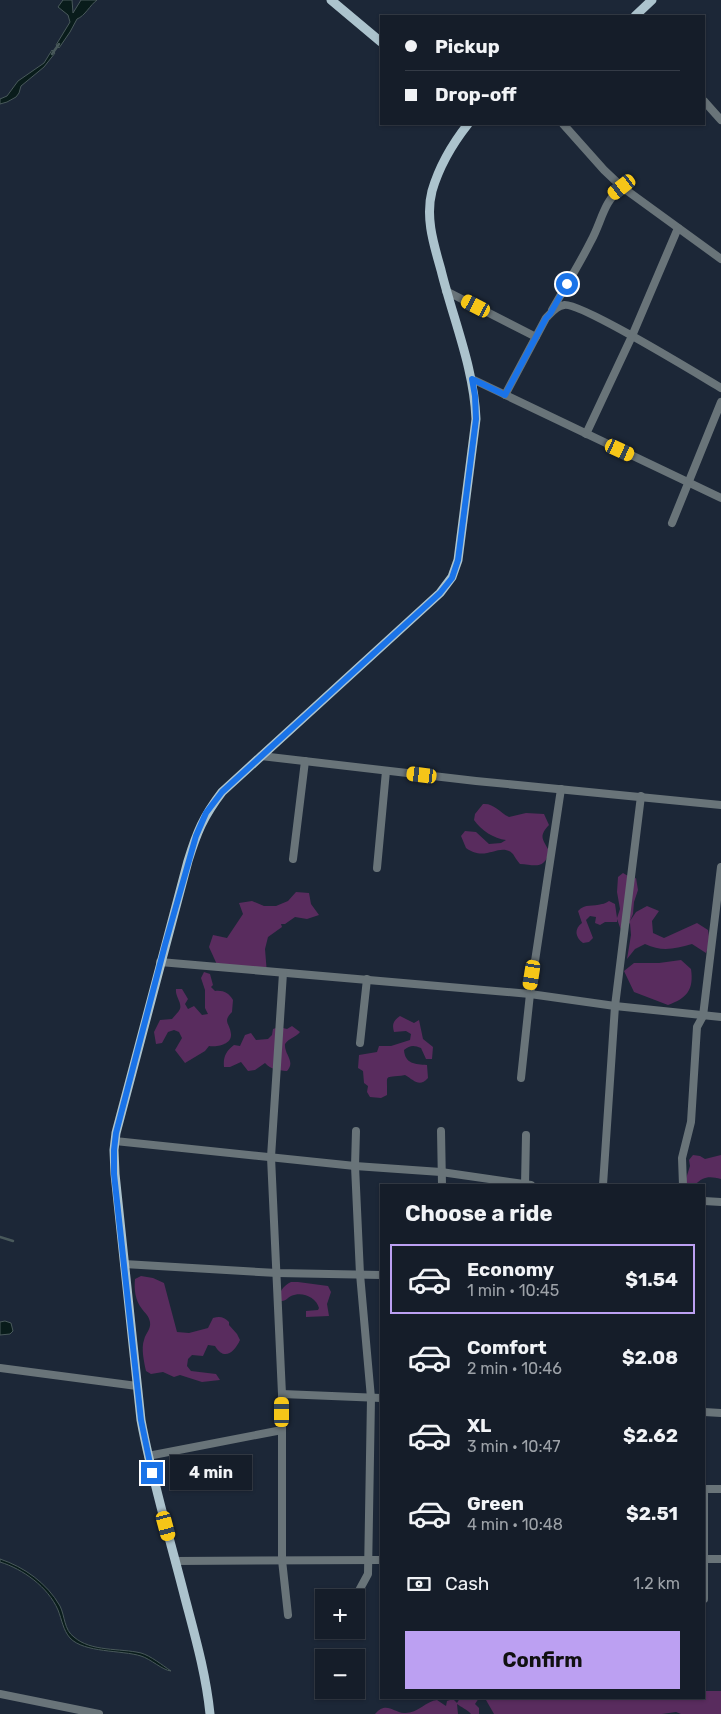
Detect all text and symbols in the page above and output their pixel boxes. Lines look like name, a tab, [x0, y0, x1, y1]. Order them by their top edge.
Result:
text: Pickup	[435, 35, 500, 58]
text: Drop-off	[435, 83, 517, 106]
car	[605, 172, 638, 202]
route start	[556, 273, 578, 295]
car	[459, 293, 492, 319]
car	[603, 437, 636, 463]
car	[406, 766, 437, 784]
car	[522, 959, 541, 991]
text: Choose a ride	[405, 1200, 552, 1227]
icon: car	[407, 1257, 452, 1302]
text: Economy	[467, 1258, 554, 1281]
text: $1.54	[625, 1268, 678, 1291]
text: 1 min · 10:45	[467, 1281, 559, 1300]
icon: car	[407, 1335, 452, 1380]
text: Comfort	[467, 1336, 547, 1359]
text: $2.08	[622, 1346, 678, 1369]
text: 2 min · 10:46	[467, 1359, 562, 1378]
car	[274, 1397, 289, 1427]
icon: car	[407, 1413, 452, 1458]
text: XL	[467, 1414, 491, 1437]
text: $2.62	[623, 1424, 678, 1447]
text: 3 min · 10:47	[467, 1437, 560, 1456]
callout: 4 min	[170, 1456, 252, 1490]
route end	[141, 1462, 163, 1484]
text: 4 min	[189, 1463, 233, 1482]
icon: car	[407, 1491, 452, 1536]
text: Green	[467, 1492, 524, 1515]
text: $2.51	[626, 1502, 678, 1525]
car	[154, 1510, 177, 1542]
text: 4 min · 10:48	[467, 1515, 563, 1534]
icon: cash	[405, 1570, 433, 1598]
text: Cash	[445, 1572, 489, 1595]
text: 1.2 km	[633, 1574, 680, 1593]
map controls	[315, 1589, 365, 1699]
button: +	[315, 1589, 365, 1639]
button: Confirm	[405, 1631, 680, 1689]
button: −	[315, 1649, 365, 1699]

